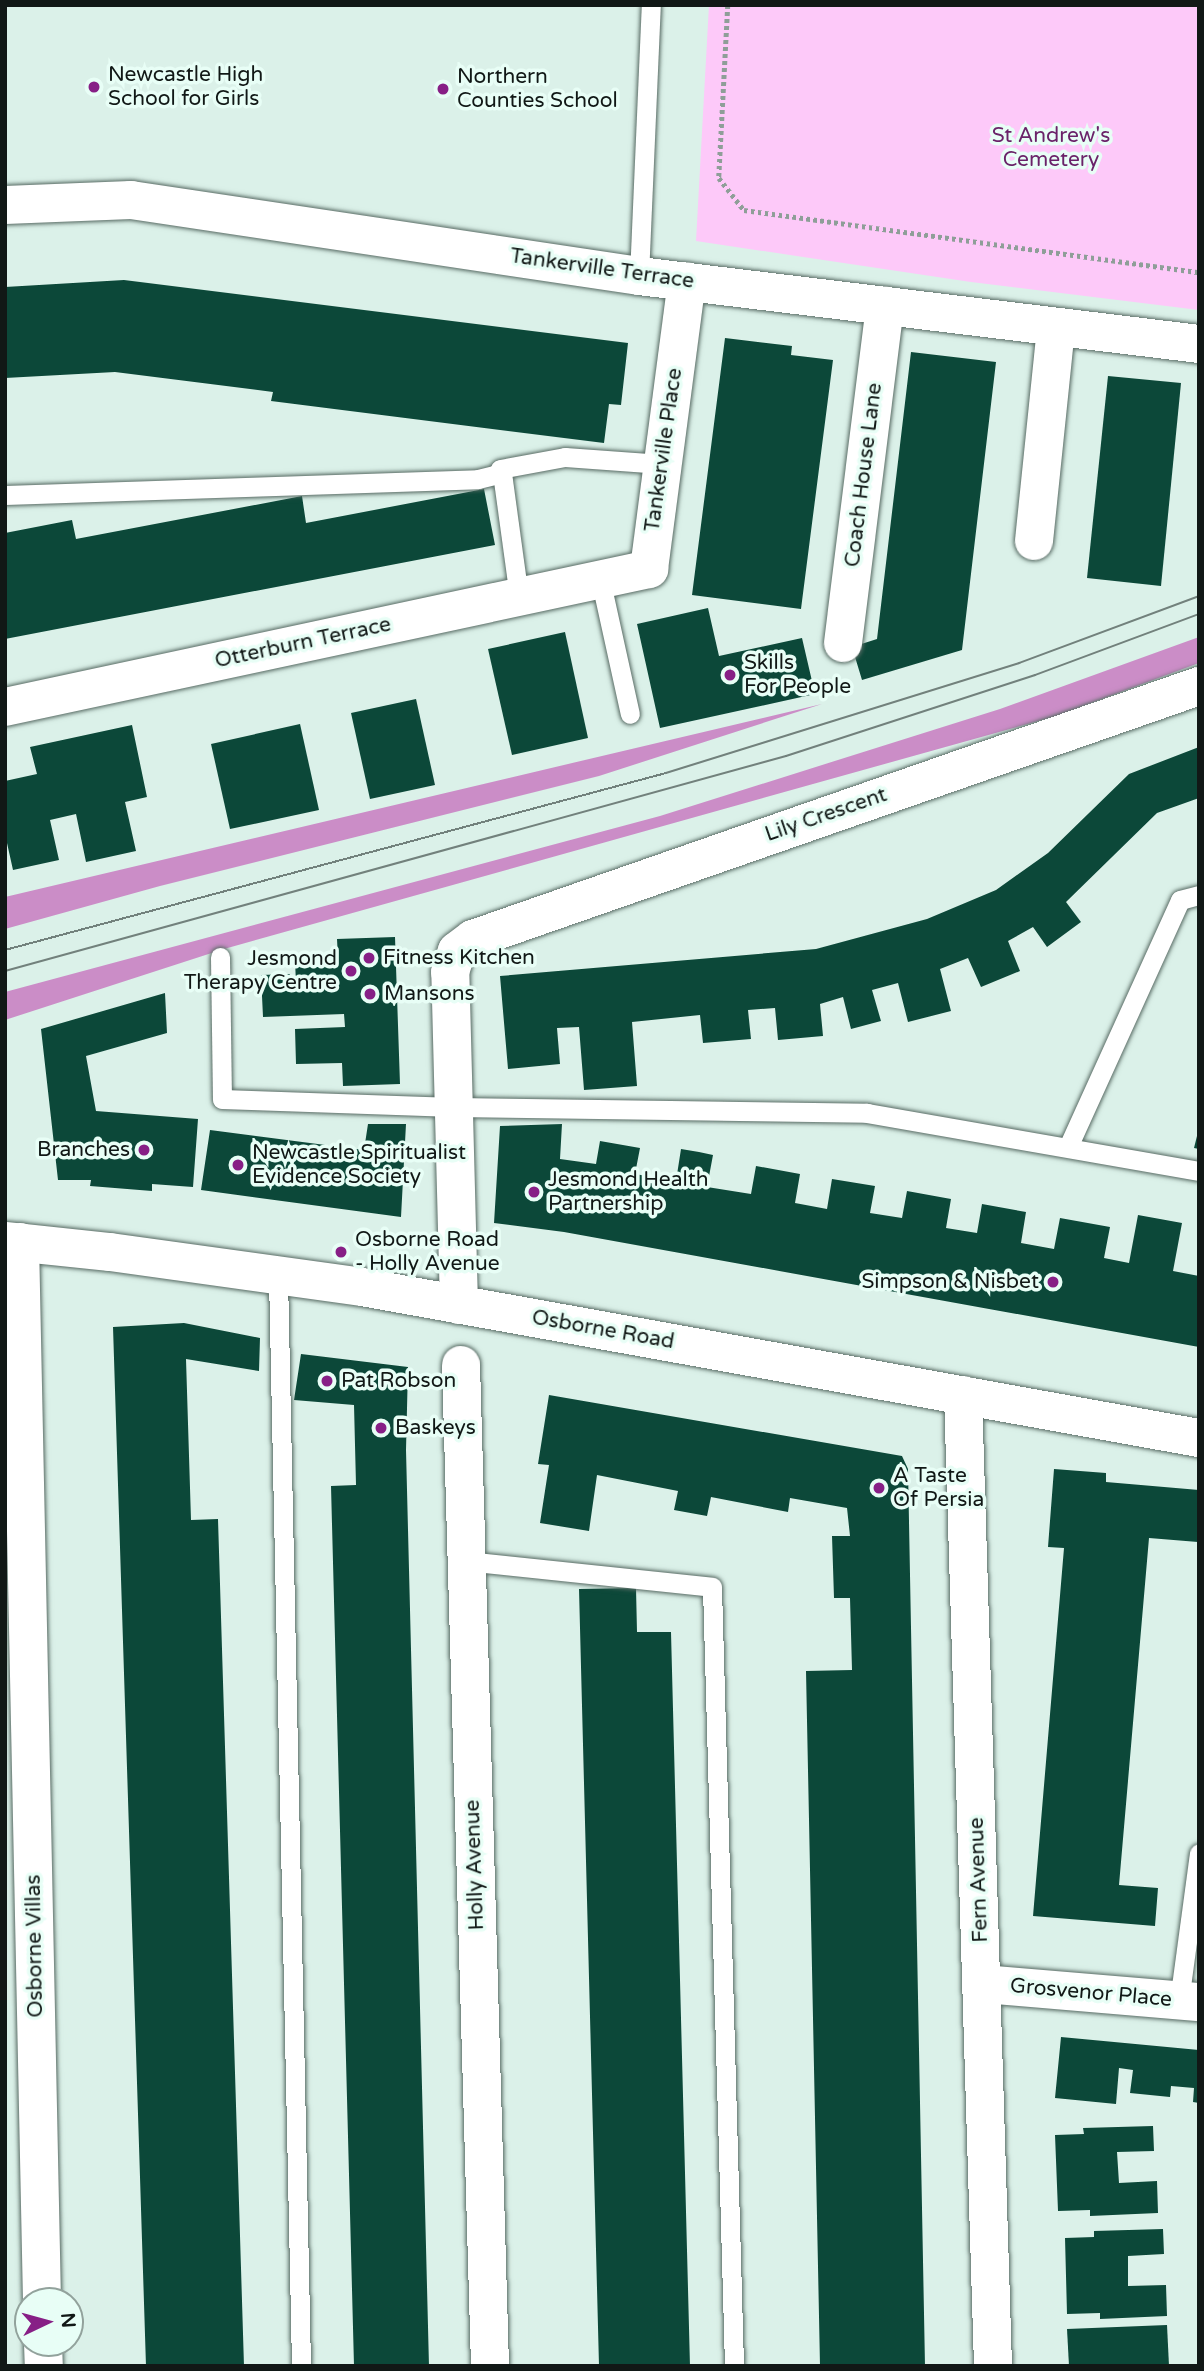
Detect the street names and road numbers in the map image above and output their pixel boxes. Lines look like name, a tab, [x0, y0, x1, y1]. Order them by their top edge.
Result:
street label: Tankerville Terrace	[509, 244, 695, 294]
street label: Tankerville Place	[640, 367, 688, 533]
street label: Coach House Lane	[840, 381, 888, 569]
street label: Otterburn Terrace	[213, 612, 393, 674]
street label: Lily Crescent	[762, 782, 890, 848]
street label: Osborne Road	[530, 1305, 676, 1355]
street label: Holly Avenue	[460, 1799, 490, 1931]
street label: Fern Avenue	[964, 1817, 994, 1943]
street label: Osborne Villas	[21, 1874, 49, 2018]
street label: Grosvenor Place	[1009, 1973, 1173, 2013]

